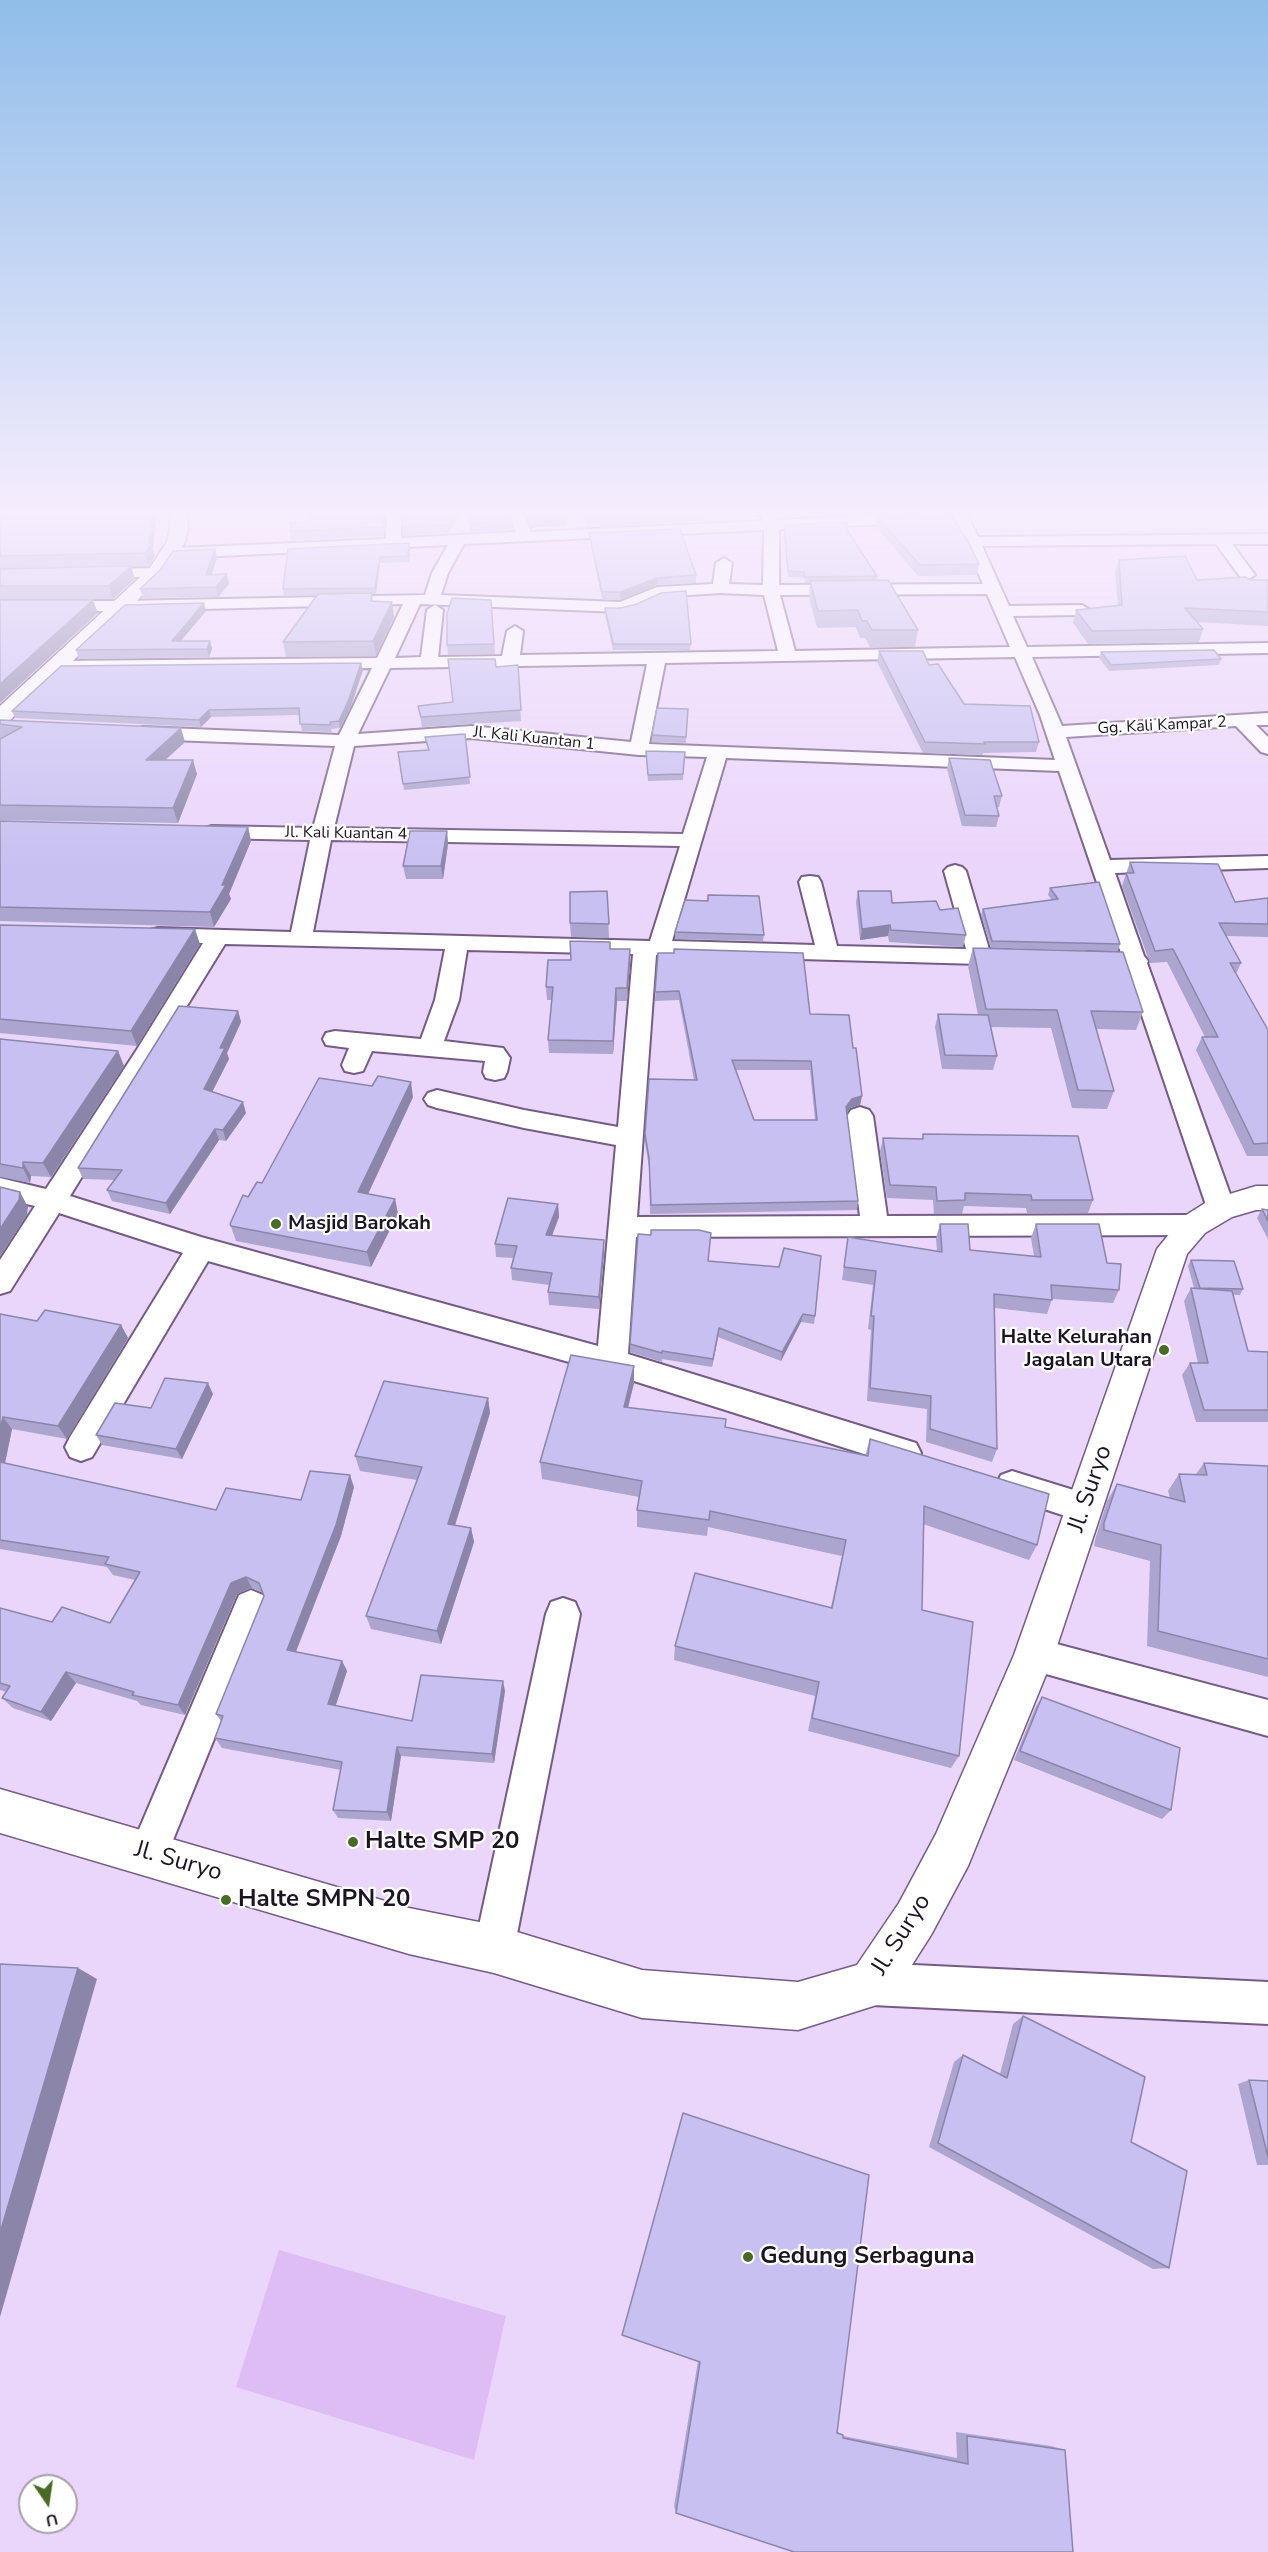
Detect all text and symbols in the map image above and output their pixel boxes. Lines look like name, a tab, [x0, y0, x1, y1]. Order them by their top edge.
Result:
street label: Gg. Kali Kampar 2	[1097, 713, 1227, 739]
street label: Jl. Kali Kuantan 1	[472, 723, 596, 755]
street label: Jl. Kali Kuantan 4	[285, 823, 407, 845]
place label: Masjid Barokah	[288, 1212, 431, 1236]
marker: Masjid Barokah	[269, 1217, 283, 1231]
place label: Halte Kelurahan Jagalan Utara	[1001, 1326, 1152, 1373]
marker: Halte Kelurahan Jagalan Utara	[1157, 1343, 1171, 1357]
street label: Jl. Suryo	[1063, 1442, 1119, 1536]
place label: Halte SMP 20	[365, 1828, 520, 1856]
marker: Halte SMP 20	[346, 1835, 360, 1849]
street label: Jl. Suryo	[131, 1836, 225, 1888]
place label: Halte SMPN 20	[238, 1886, 410, 1914]
street label: Jl. Suryo	[866, 1889, 938, 1981]
marker: Halte SMPN 20	[219, 1893, 233, 1907]
place label: Gedung Serbaguna	[760, 2243, 975, 2271]
marker: Gedung Serbaguna	[741, 2250, 755, 2264]
north arrow	[18, 2474, 78, 2534]
text: U	[43, 2508, 60, 2532]

